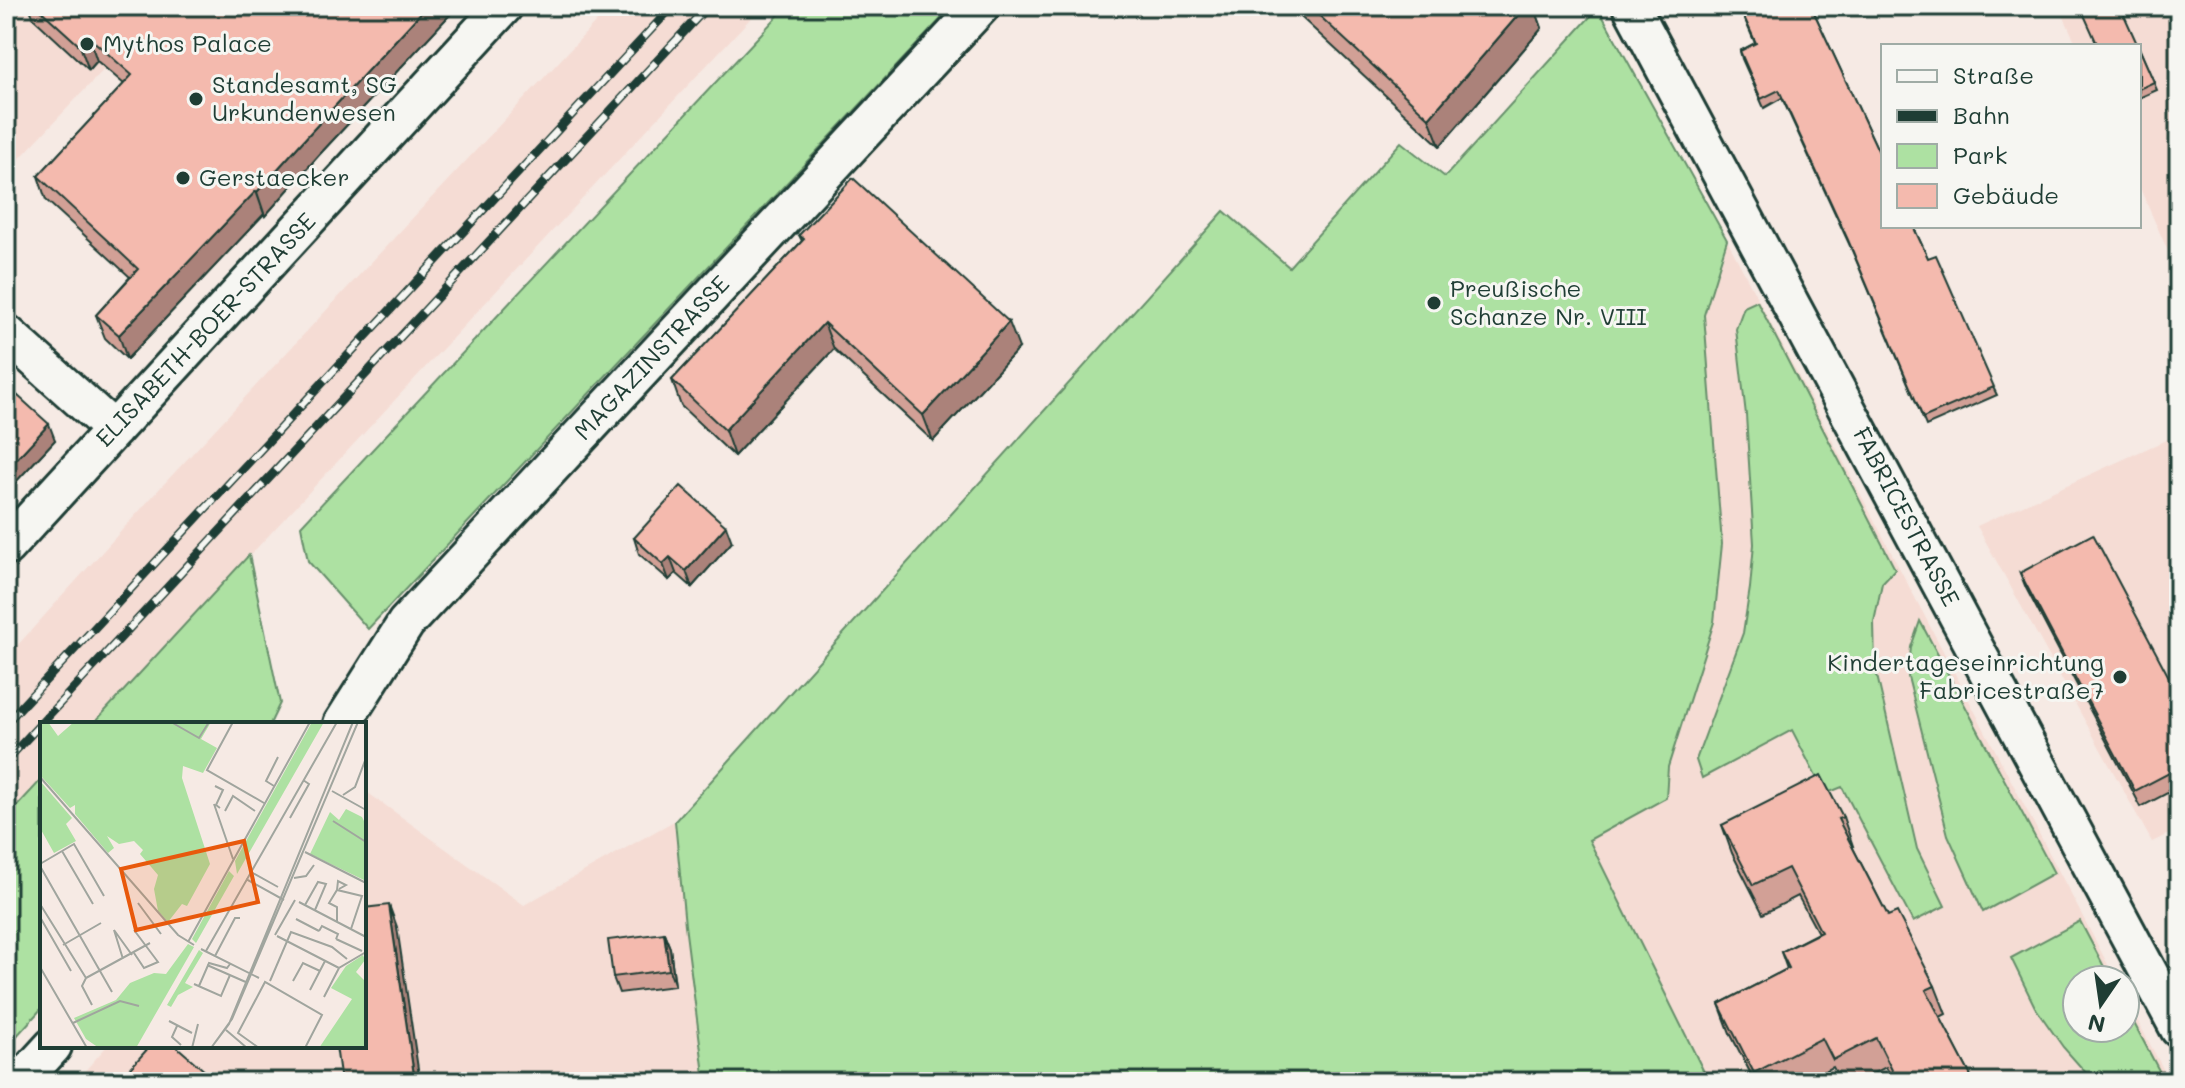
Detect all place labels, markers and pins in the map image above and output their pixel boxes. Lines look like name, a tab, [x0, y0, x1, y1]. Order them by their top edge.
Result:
place label: Mythos Palace	[103, 27, 272, 58]
marker: Mythos Palace	[78, 35, 96, 53]
place label: Standesamt, SG Urkundenwesen	[212, 68, 397, 127]
marker: Standesamt, SG Urkundenwesen	[187, 90, 205, 108]
place label: Gerstaecker	[199, 161, 349, 192]
marker: Gerstaecker	[174, 169, 192, 187]
place label: Preußische Schanze Nr. VIII	[1450, 272, 1647, 331]
marker: Preußische Schanze Nr. VIII	[1425, 294, 1443, 312]
place label: Kindertageseinrichtung Fabricestraße7	[1827, 646, 2104, 705]
marker: Kindertageseinrichtung Fabricestraße7	[2111, 668, 2129, 686]

